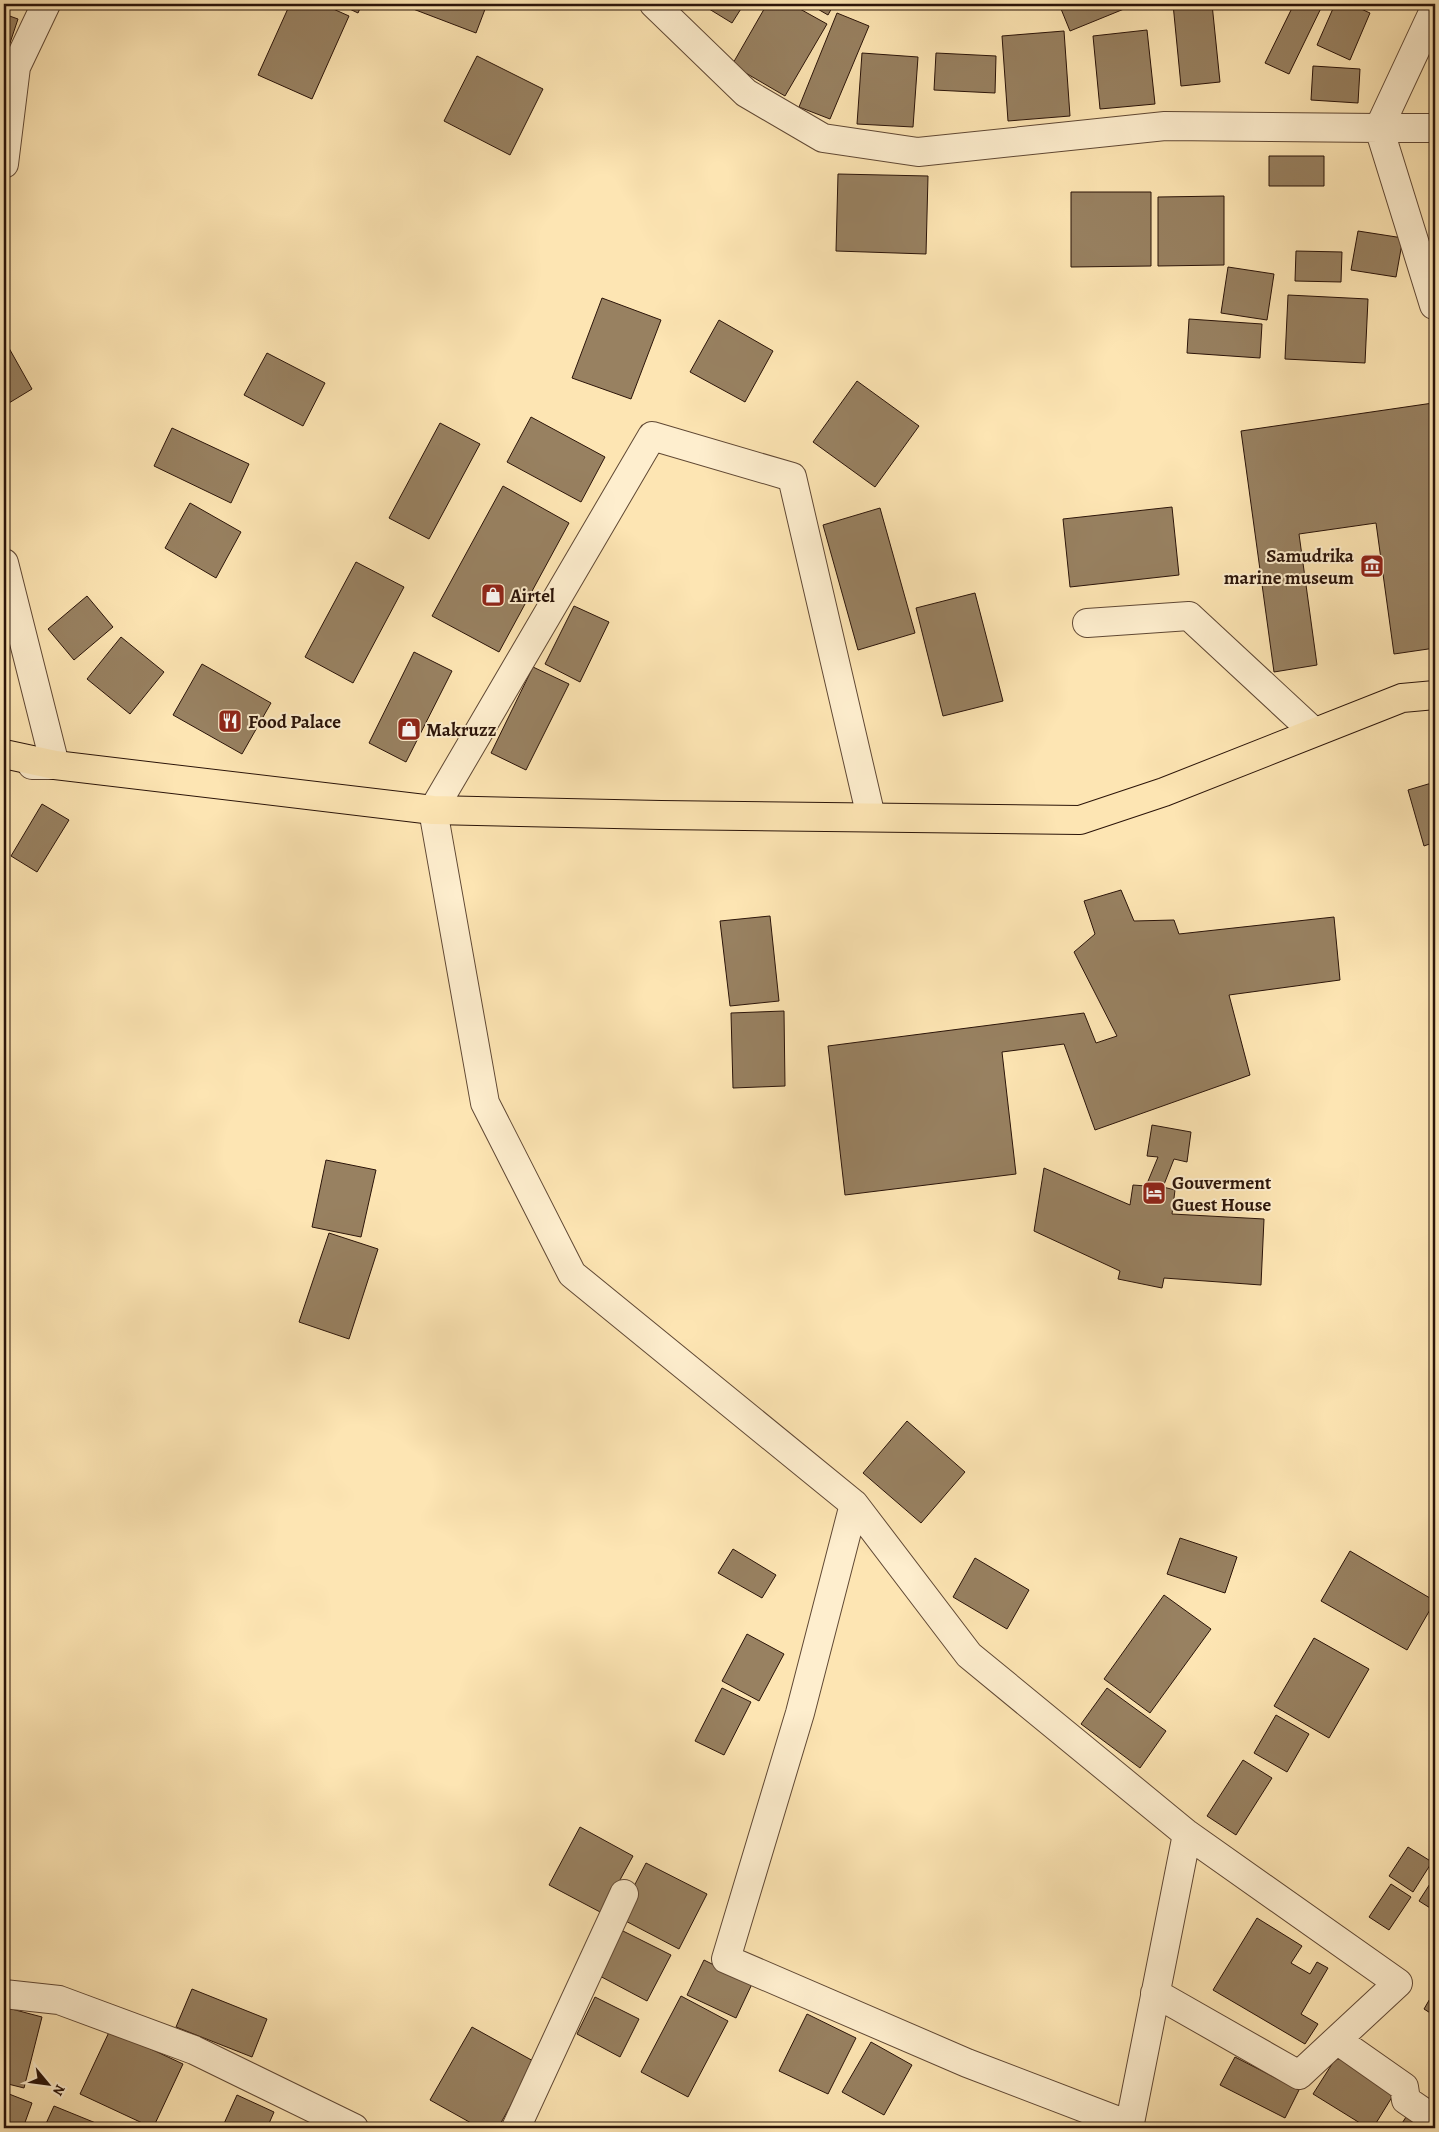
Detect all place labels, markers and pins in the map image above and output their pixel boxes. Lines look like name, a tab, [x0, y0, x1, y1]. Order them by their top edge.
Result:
place label: Samudrika marine museum	[1224, 543, 1355, 591]
museum icon: Samudrika marine museum	[1359, 553, 1385, 579]
shop icon: Airtel	[480, 582, 506, 608]
place label: Airtel	[509, 583, 555, 609]
restaurant icon: Food Palace	[217, 708, 243, 734]
place label: Food Palace	[248, 709, 341, 735]
shop icon: Makruzz	[396, 716, 422, 742]
place label: Makruzz	[426, 717, 497, 743]
place label: Gouverment Guest House	[1172, 1170, 1272, 1218]
hotel icon: Gouverment Guest House	[1141, 1180, 1167, 1206]

